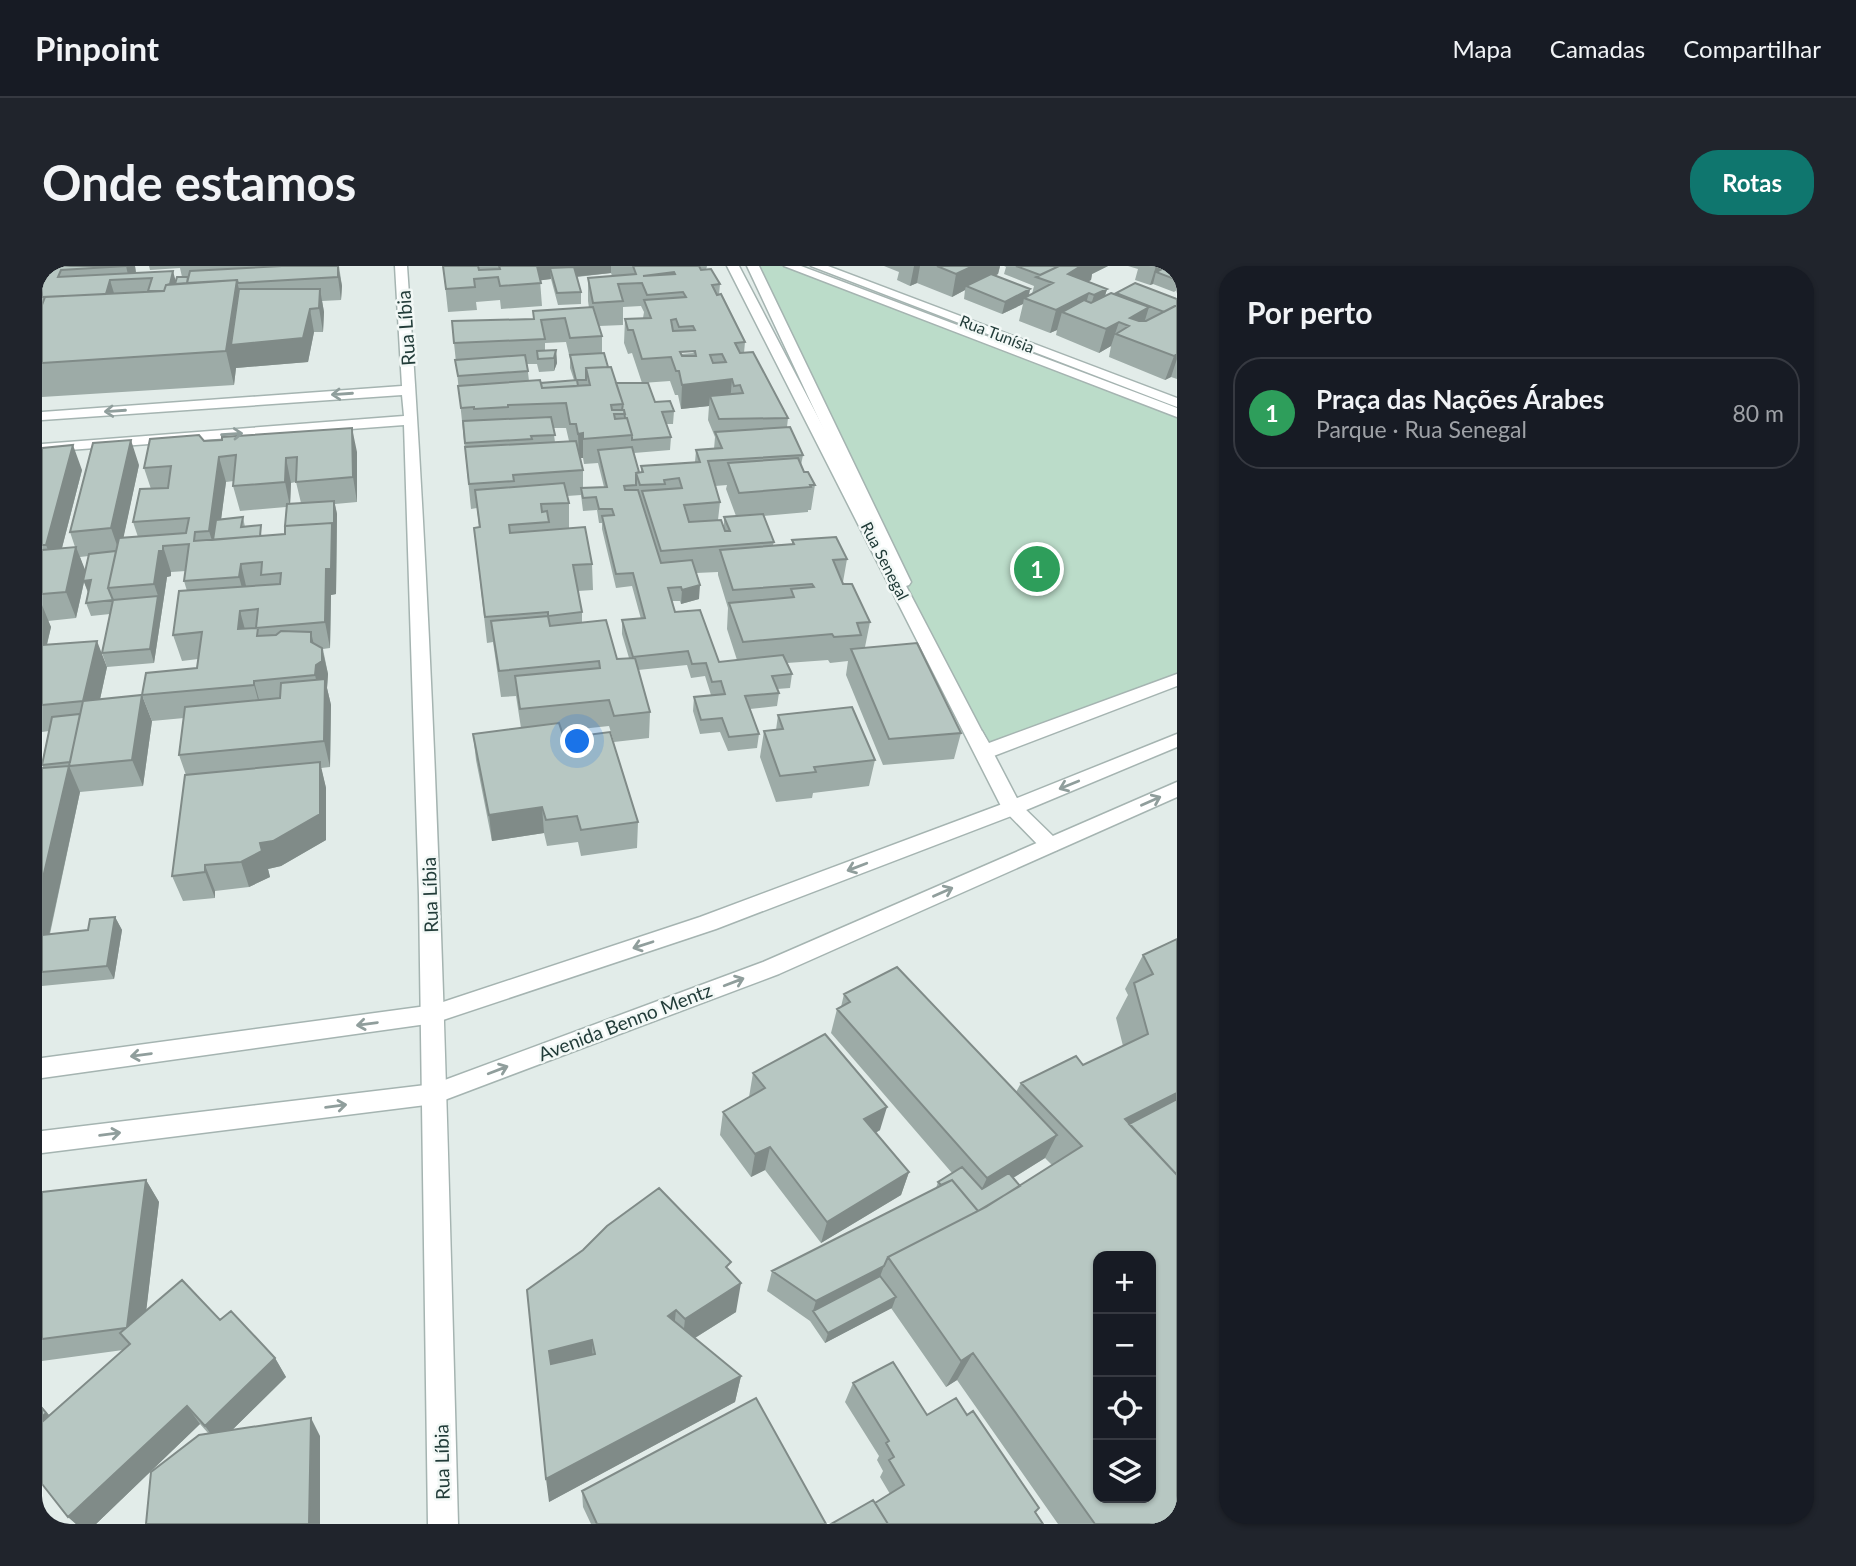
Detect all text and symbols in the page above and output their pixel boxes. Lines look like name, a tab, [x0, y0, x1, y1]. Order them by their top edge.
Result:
text: Pinpoint	[35, 28, 159, 68]
text: Mapa	[1453, 34, 1512, 63]
text: Camadas	[1550, 34, 1645, 63]
text: Compartilhar	[1683, 34, 1821, 63]
button: Rotas	[1690, 150, 1814, 215]
text: Onde estamos	[42, 153, 356, 211]
street label: Rua Líbia	[391, 289, 420, 367]
text: Por perto	[1247, 294, 1372, 330]
street label: Rua Tunísia	[957, 311, 1037, 356]
text: Praça das Nações Árabes	[1316, 383, 1604, 415]
one-way arrow	[331, 388, 354, 401]
text: 1	[1265, 399, 1279, 427]
text: 80 m	[1733, 399, 1784, 427]
one-way arrow	[104, 405, 127, 418]
text: Parque · Rua Senegal	[1316, 415, 1527, 443]
one-way arrow	[220, 427, 243, 440]
street label: Rua Senegal	[858, 519, 913, 603]
pin: 1	[1014, 543, 1060, 595]
your location	[560, 724, 594, 758]
one-way arrow	[1058, 779, 1080, 792]
one-way arrow	[1140, 794, 1161, 807]
street label: Rua Líbia	[417, 857, 442, 933]
one-way arrow	[846, 861, 868, 874]
one-way arrow	[932, 885, 953, 898]
one-way arrow	[632, 940, 654, 952]
one-way arrow	[722, 974, 744, 987]
street label: Avenida Benno Mentz	[535, 978, 715, 1065]
one-way arrow	[356, 1017, 379, 1030]
one-way arrow	[131, 1048, 153, 1061]
one-way arrow	[486, 1063, 508, 1076]
one-way arrow	[324, 1100, 346, 1113]
one-way arrow	[98, 1127, 121, 1140]
map controls	[1093, 1251, 1156, 1503]
button: +	[1093, 1251, 1156, 1314]
button: −	[1093, 1314, 1156, 1377]
button: locate	[1093, 1377, 1156, 1440]
street label: Rua Líbia	[429, 1424, 454, 1500]
button: layers	[1093, 1440, 1156, 1503]

